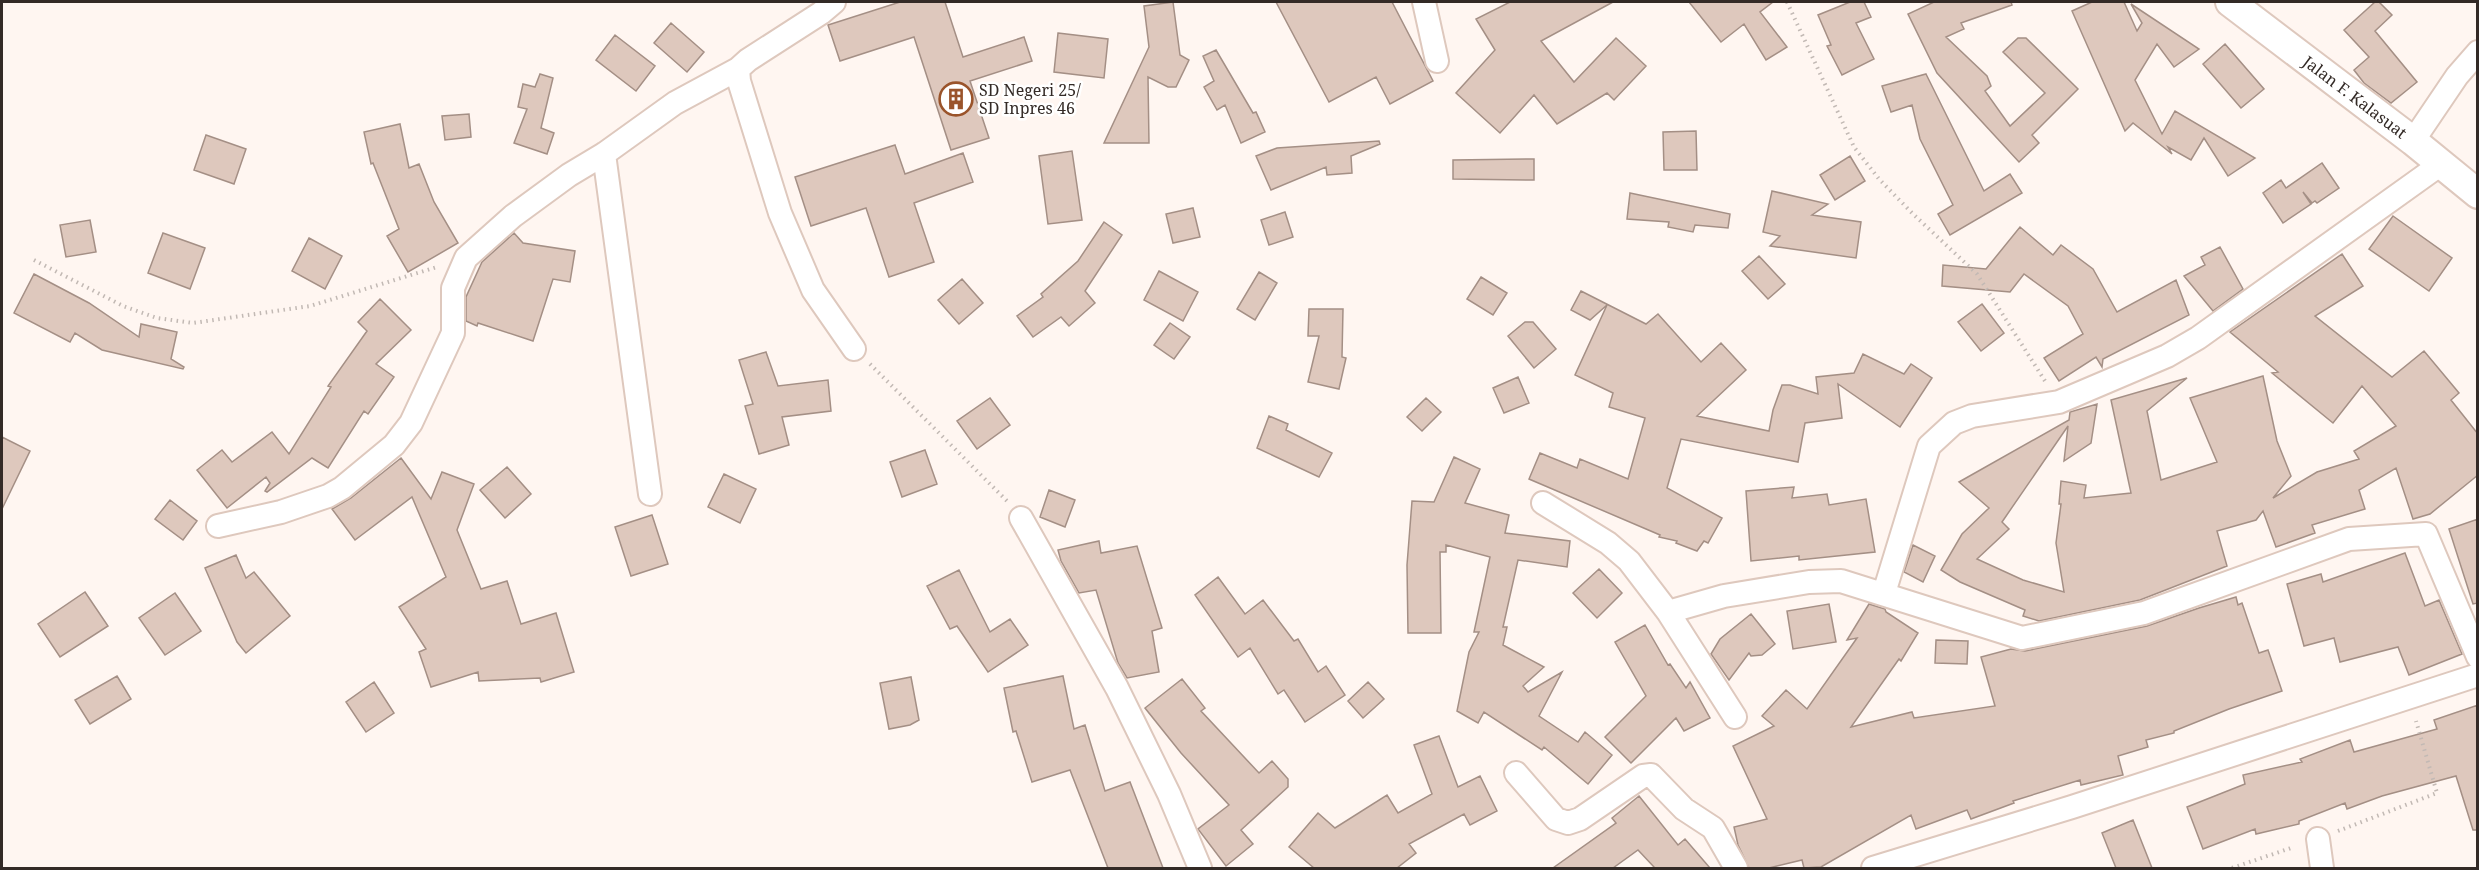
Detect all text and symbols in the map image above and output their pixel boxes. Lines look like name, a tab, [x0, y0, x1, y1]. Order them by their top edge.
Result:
street label: Jalan F. Kalasuat	[2298, 50, 2412, 144]
place label: SD Negeri 25/ SD Inpres 46	[979, 79, 1081, 119]
building icon: SD Negeri 25/ SD Inpres 46	[938, 81, 974, 117]

